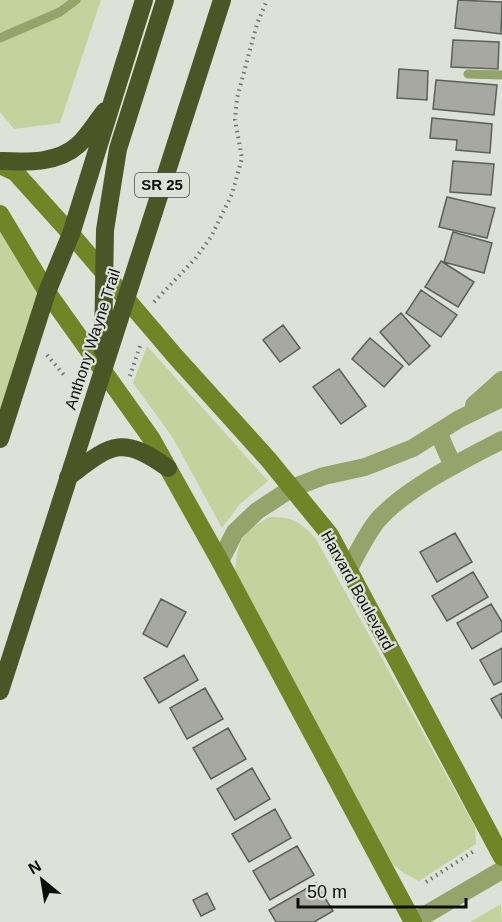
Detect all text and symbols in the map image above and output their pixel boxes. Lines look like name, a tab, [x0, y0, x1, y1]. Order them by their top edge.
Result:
road number: SR 25	[135, 173, 189, 197]
street label: Anthony Wayne Trail	[62, 267, 123, 412]
street label: Harvard Boulevard	[318, 528, 397, 653]
north arrow	[12, 850, 72, 910]
text: N	[25, 857, 44, 878]
scale bar	[298, 871, 466, 909]
text: 50 m	[307, 882, 347, 902]

